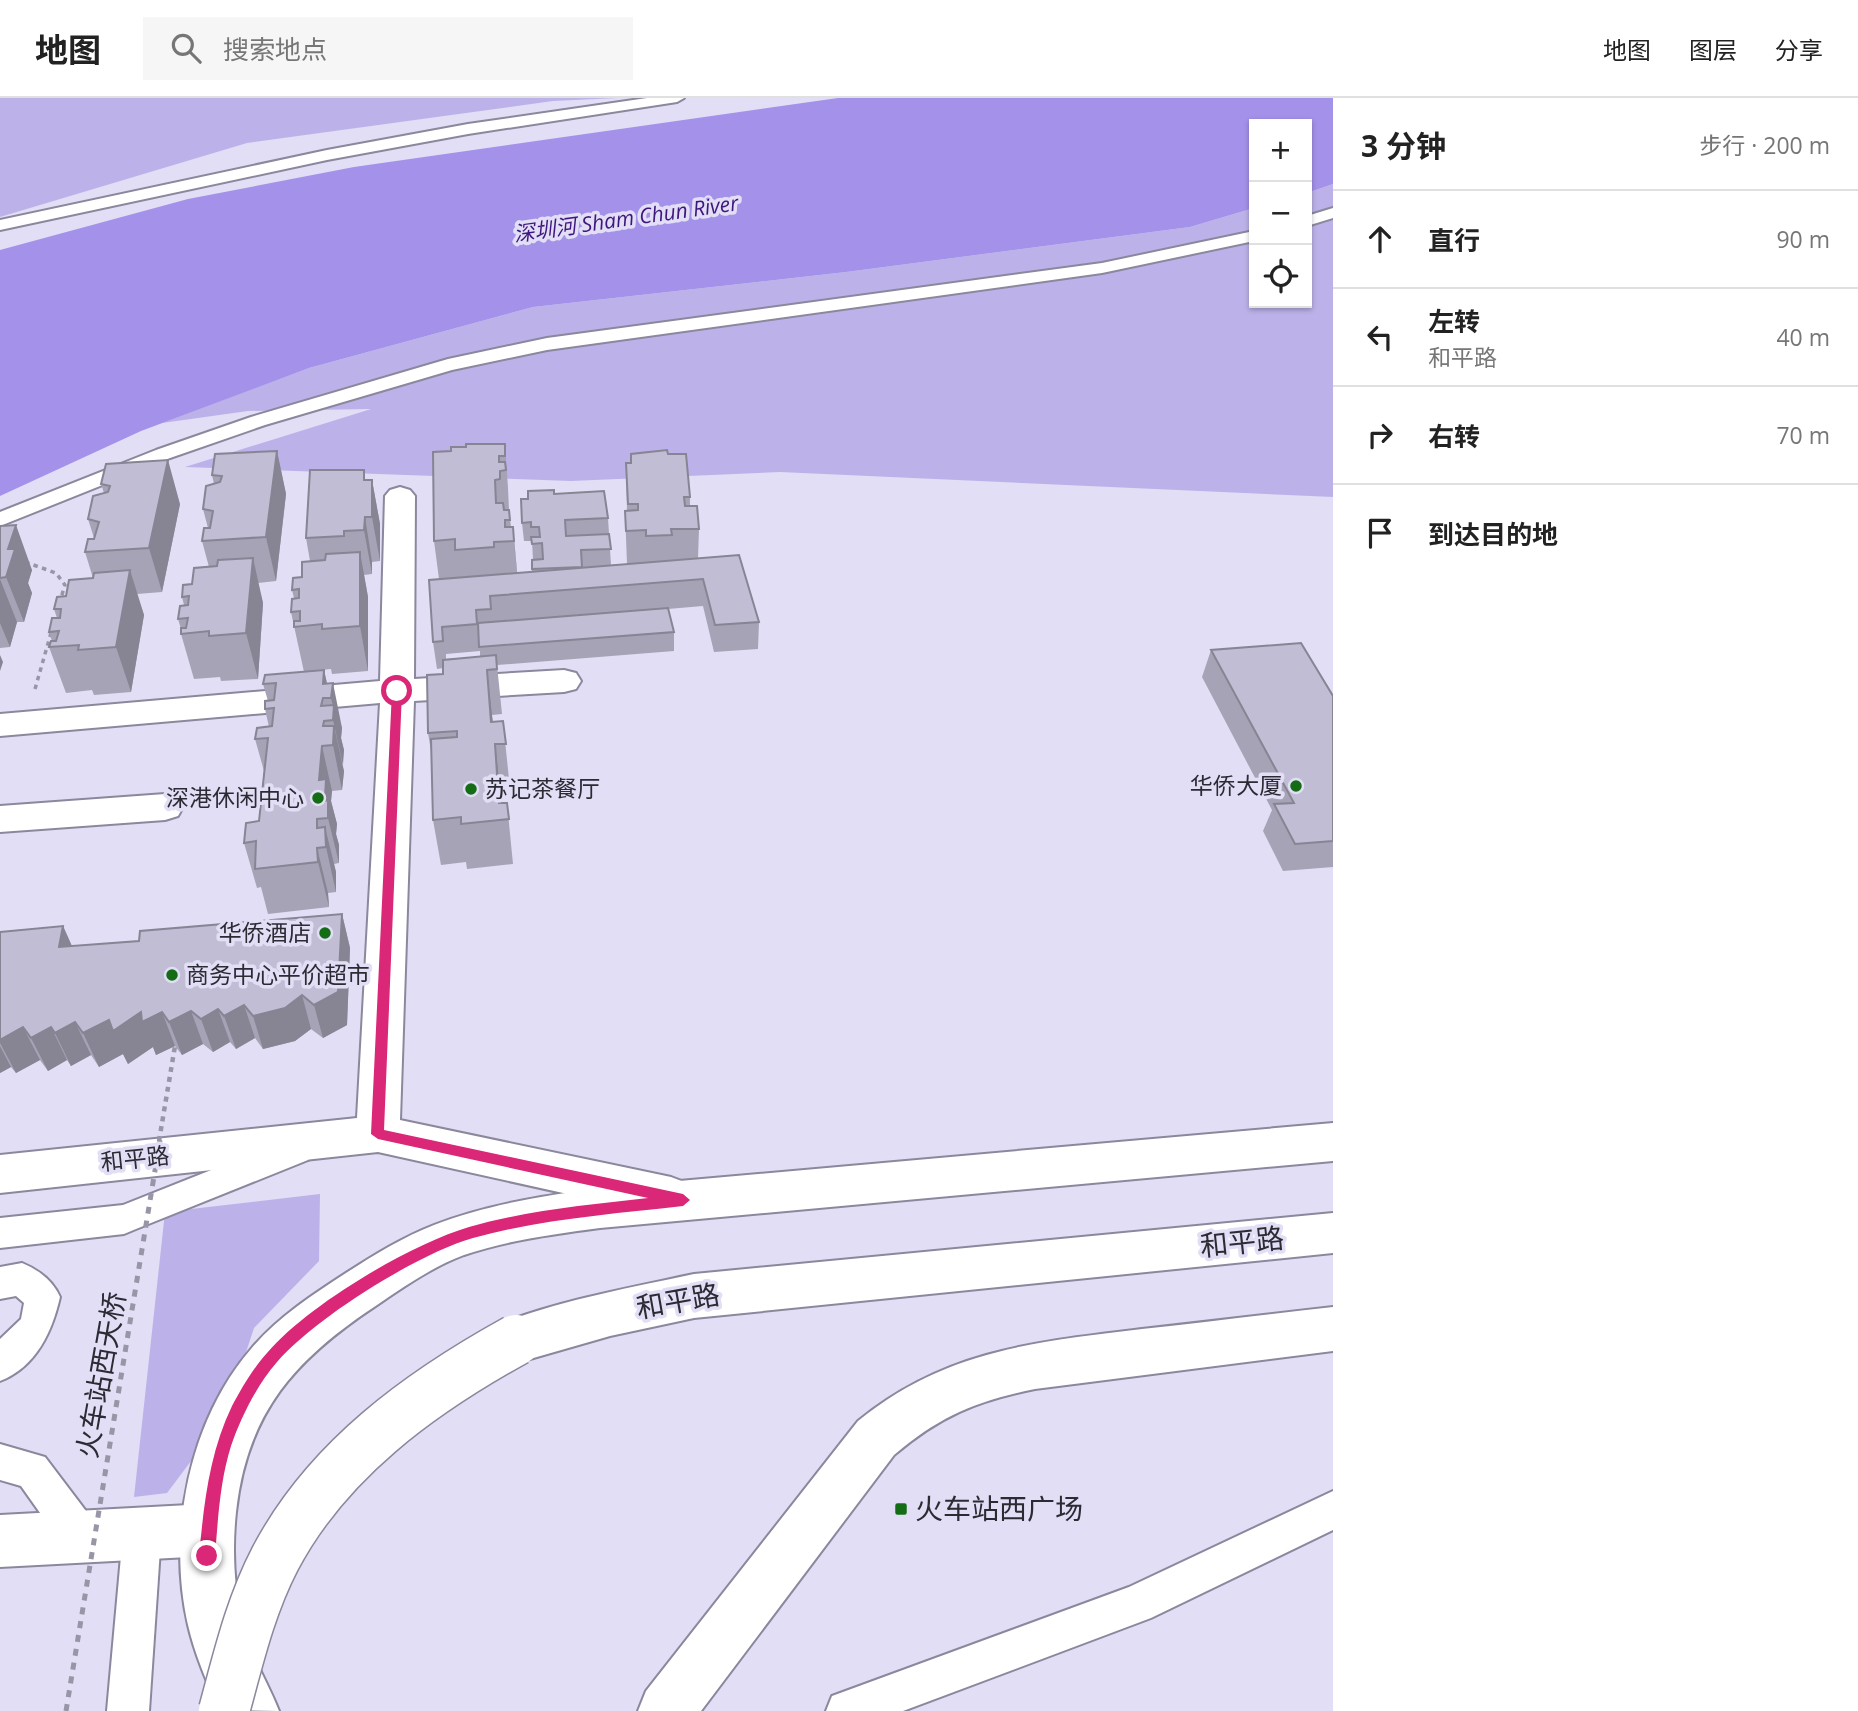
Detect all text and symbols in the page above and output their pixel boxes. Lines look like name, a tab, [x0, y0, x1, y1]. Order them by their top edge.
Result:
search box	[143, 17, 633, 80]
text: 地图	[35, 27, 101, 72]
icon: search	[167, 29, 205, 67]
text: 搜索地点	[223, 31, 327, 67]
text: 地图	[1603, 33, 1651, 66]
text: 图层	[1689, 33, 1737, 66]
text: 分享	[1775, 33, 1823, 66]
map controls	[1249, 119, 1312, 308]
button: +	[1249, 119, 1312, 182]
text: 3 分钟	[1361, 125, 1446, 166]
text: 步行 · 200 m	[1699, 129, 1830, 161]
button: −	[1249, 182, 1312, 245]
water label: 深圳河 Sham Chun River	[512, 188, 741, 248]
icon: ahead	[1361, 220, 1399, 258]
text: 直行	[1428, 222, 1480, 258]
text: 90 m	[1776, 223, 1830, 255]
button: locate	[1249, 245, 1312, 308]
text: 左转	[1428, 303, 1480, 339]
icon: left	[1361, 318, 1399, 356]
text: 40 m	[1776, 321, 1830, 353]
text: 和平路	[1428, 341, 1497, 373]
icon: right	[1361, 416, 1399, 454]
text: 右转	[1428, 418, 1480, 454]
text: 70 m	[1776, 419, 1830, 451]
icon: arrive	[1361, 514, 1399, 552]
text: 到达目的地	[1428, 516, 1558, 552]
route start	[381, 675, 412, 706]
place label: 华侨大厦	[1190, 769, 1282, 801]
place label: 苏记茶餐厅	[485, 772, 600, 804]
marker: 华侨大厦	[1288, 778, 1304, 794]
place label: 深港休闲中心	[166, 781, 304, 813]
marker: 苏记茶餐厅	[463, 781, 479, 797]
marker: 深港休闲中心	[310, 790, 326, 806]
place label: 华侨酒店	[219, 916, 311, 948]
marker: 华侨酒店	[317, 925, 333, 941]
place label: 商务中心平价超市	[186, 958, 370, 990]
marker: 商务中心平价超市	[164, 967, 180, 983]
street label: 和平路	[99, 1138, 171, 1178]
street label: 和平路	[1198, 1218, 1286, 1264]
street label: 和平路	[633, 1274, 722, 1326]
street label: 火车站西天桥	[67, 1289, 133, 1461]
place label: 火车站西广场	[915, 1489, 1083, 1527]
marker: 火车站西广场	[893, 1501, 909, 1517]
route end	[191, 1540, 222, 1571]

